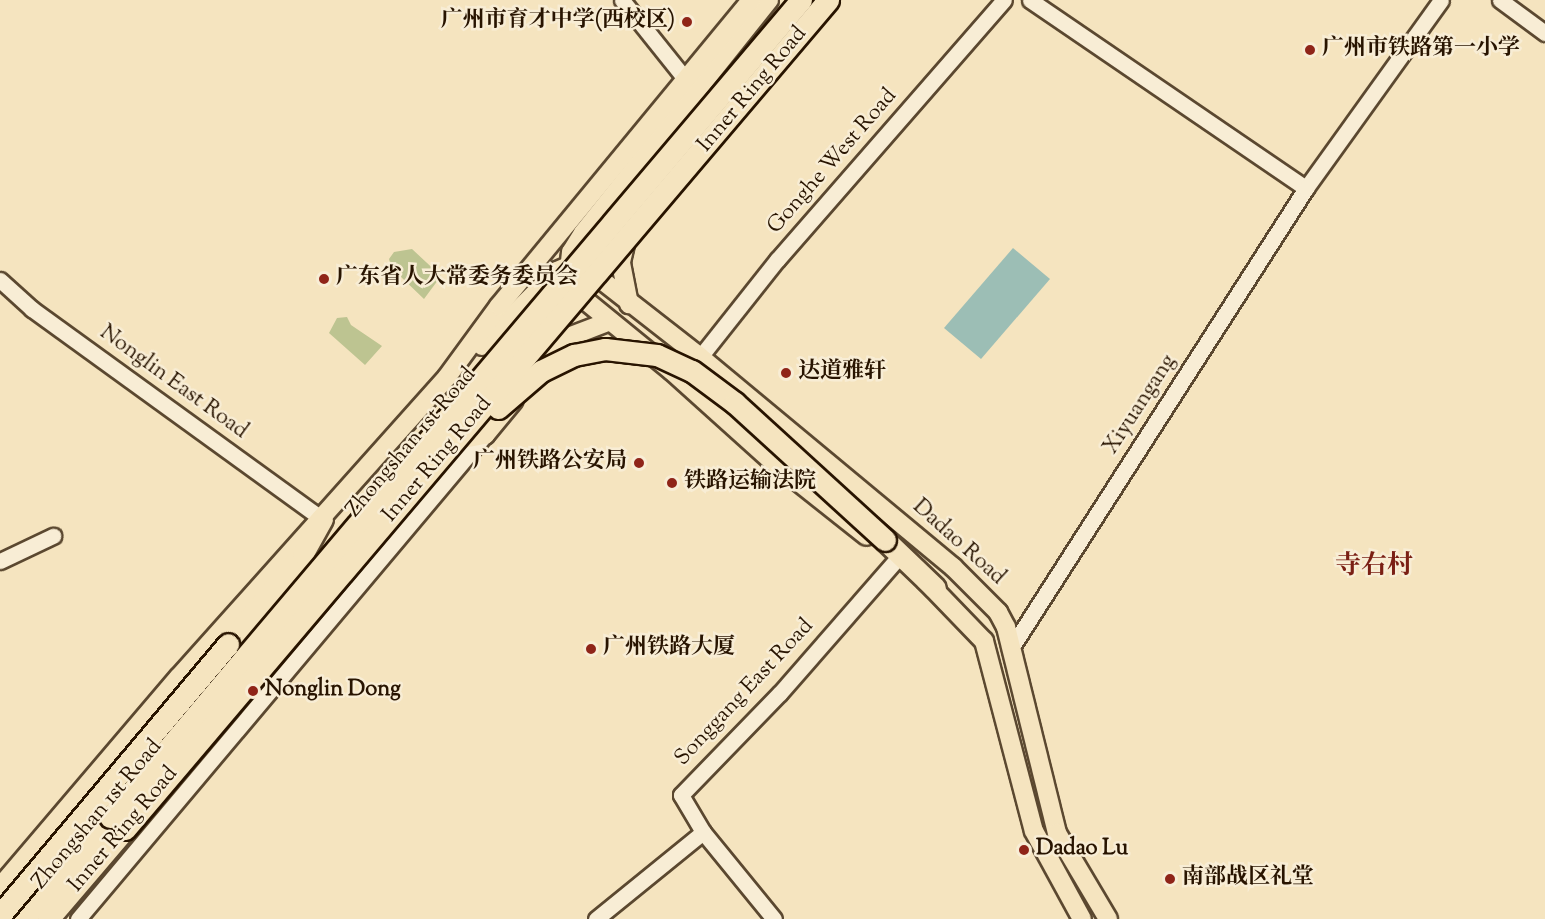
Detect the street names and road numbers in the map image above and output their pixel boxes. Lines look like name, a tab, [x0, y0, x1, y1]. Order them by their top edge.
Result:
street label: Inner Ring Road	[693, 22, 813, 158]
street label: Gonghe West Road	[763, 84, 903, 240]
street label: Nonglin East Road	[94, 320, 252, 446]
street label: Xiyuangang	[1099, 350, 1183, 460]
street label: Zhongshan 1st Road	[342, 363, 482, 523]
street label: Inner Ring Road	[378, 392, 498, 528]
street label: Dadao Road	[906, 494, 1010, 592]
street label: Songgang East Road	[670, 614, 820, 772]
street label: Zhongshan 1st Road	[28, 735, 168, 895]
street label: Inner Ring Road	[64, 762, 184, 898]

